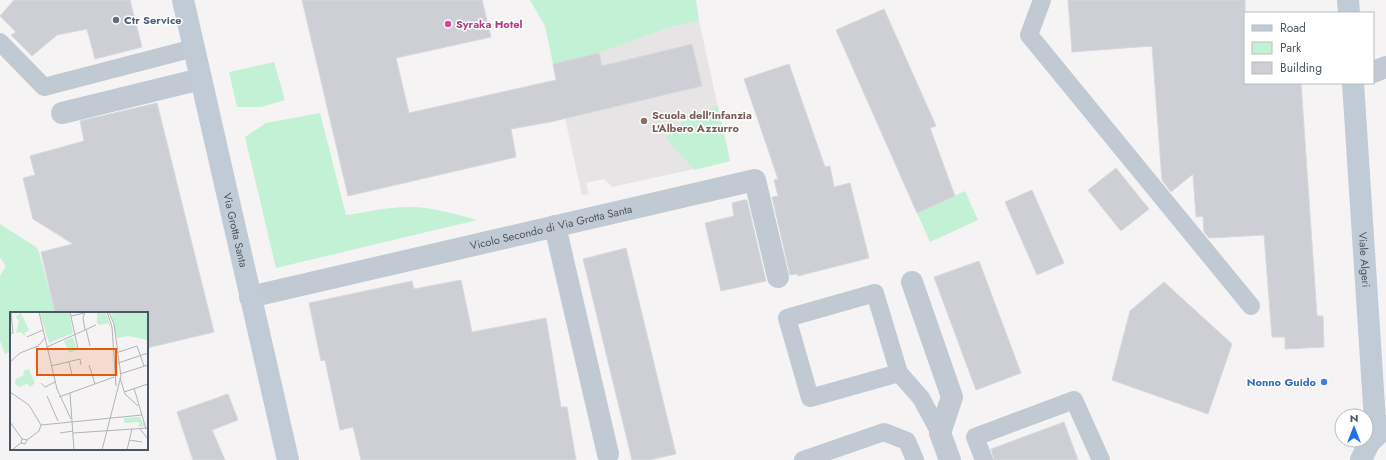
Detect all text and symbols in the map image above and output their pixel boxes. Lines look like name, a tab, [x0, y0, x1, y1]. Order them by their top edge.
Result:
place label: Ctr Service	[124, 12, 182, 28]
legend	[1244, 12, 1374, 84]
marker: Ctr Service	[111, 15, 121, 25]
place label: Syraka Hotel	[456, 16, 523, 32]
marker: Syraka Hotel	[443, 19, 453, 29]
text: Road	[1280, 19, 1306, 37]
text: Park	[1280, 39, 1302, 57]
text: Building	[1280, 59, 1322, 77]
place label: Scuola dell'infanzia L'Albero Azzurro	[652, 107, 752, 136]
marker: Scuola dell'infanzia L'Albero Azzurro	[639, 116, 649, 126]
street label: Via Grotta Santa	[219, 191, 252, 269]
street label: Vicolo Secondo di Via Grotta Santa	[468, 201, 634, 254]
street label: Viale Algeri	[1355, 231, 1374, 288]
inset map	[10, 312, 148, 450]
place label: Nonno Guido	[1247, 374, 1316, 390]
marker: Nonno Guido	[1319, 377, 1329, 387]
north arrow	[1334, 408, 1374, 448]
text: N	[1350, 410, 1358, 426]

